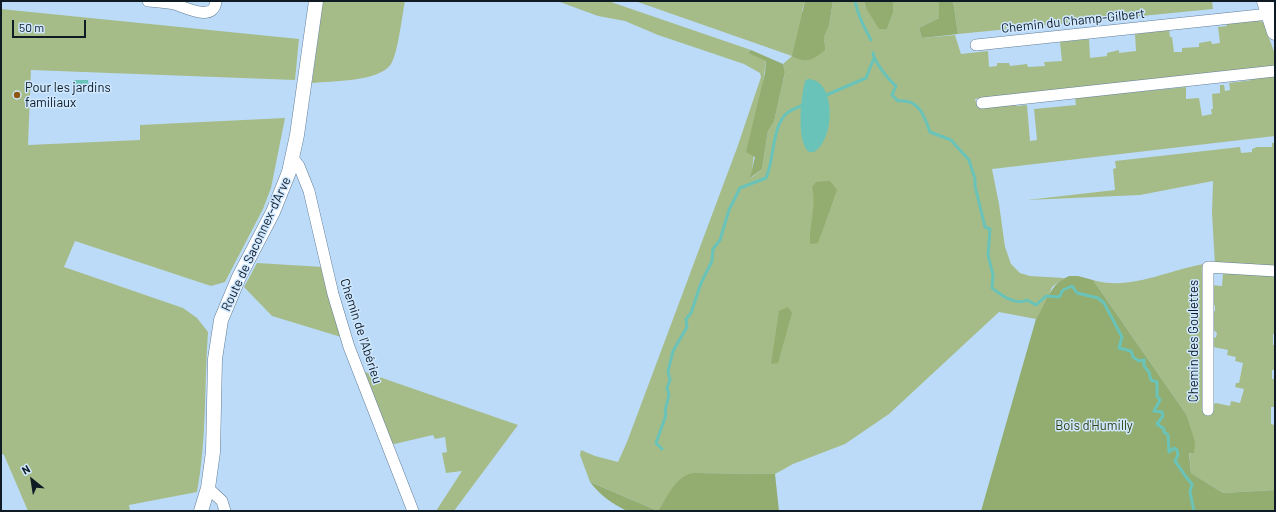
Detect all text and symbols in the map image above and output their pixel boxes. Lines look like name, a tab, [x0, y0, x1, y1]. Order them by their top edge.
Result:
street label: Chemin du Champ-Gilbert	[1000, 6, 1146, 36]
scale bar	[14, 12, 88, 38]
text: 50 m	[19, 20, 44, 34]
place label: Pour les jardins familiaux	[25, 80, 111, 111]
marker: Pour les jardins familiaux	[12, 90, 22, 100]
street label: Route de Saconnex-d'Arve	[218, 174, 294, 314]
street label: Chemin de l'Abérieu	[337, 276, 385, 386]
street label: Chemin des Goulettes	[1186, 280, 1202, 402]
park label: Bois d'Humilly	[1055, 418, 1133, 434]
north arrow	[12, 460, 52, 500]
text: N	[19, 462, 32, 477]

